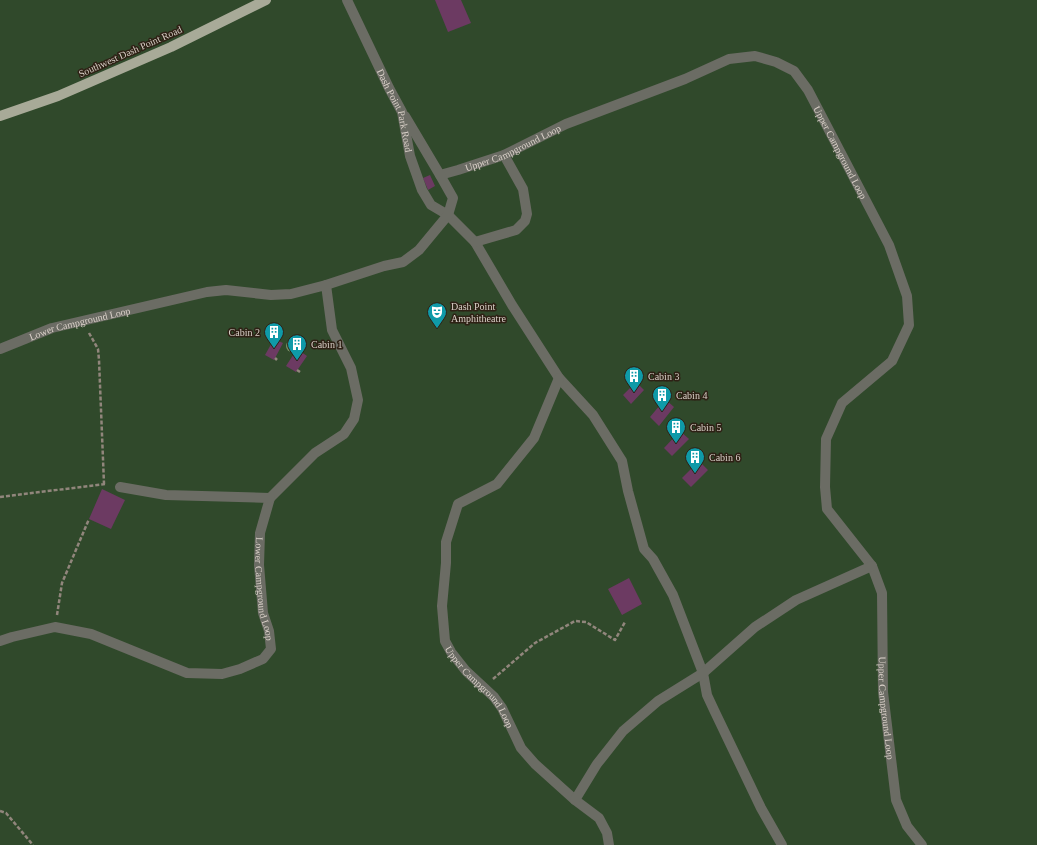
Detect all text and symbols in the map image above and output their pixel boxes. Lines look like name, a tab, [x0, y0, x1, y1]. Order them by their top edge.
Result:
street label: Southwest Dash Point Road	[77, 24, 184, 79]
street label: Dash Point Park Road	[375, 67, 414, 153]
street label: Upper Campground Loop	[811, 104, 869, 201]
street label: Upper Campground Loop	[464, 123, 563, 173]
theatre icon: Dash Point Amphitheatre	[426, 301, 448, 329]
place label: Dash Point Amphitheatre	[451, 301, 507, 324]
street label: Lower Campground Loop	[28, 305, 131, 343]
building icon: Cabin 2	[263, 321, 285, 349]
place label: Cabin 2	[229, 327, 260, 338]
building icon: Cabin 1	[286, 333, 308, 361]
place label: Cabin 1	[311, 339, 342, 350]
building icon: Cabin 3	[623, 365, 645, 393]
place label: Cabin 3	[648, 371, 679, 382]
building icon: Cabin 4	[651, 384, 673, 412]
place label: Cabin 4	[676, 390, 707, 401]
building icon: Cabin 5	[665, 416, 687, 444]
place label: Cabin 5	[690, 422, 721, 433]
building icon: Cabin 6	[684, 446, 706, 474]
place label: Cabin 6	[709, 452, 740, 463]
street label: Lower Campground Loop	[253, 537, 275, 641]
street label: Upper Campground Loop	[443, 644, 516, 730]
street label: Upper Campground Loop	[877, 657, 896, 760]

